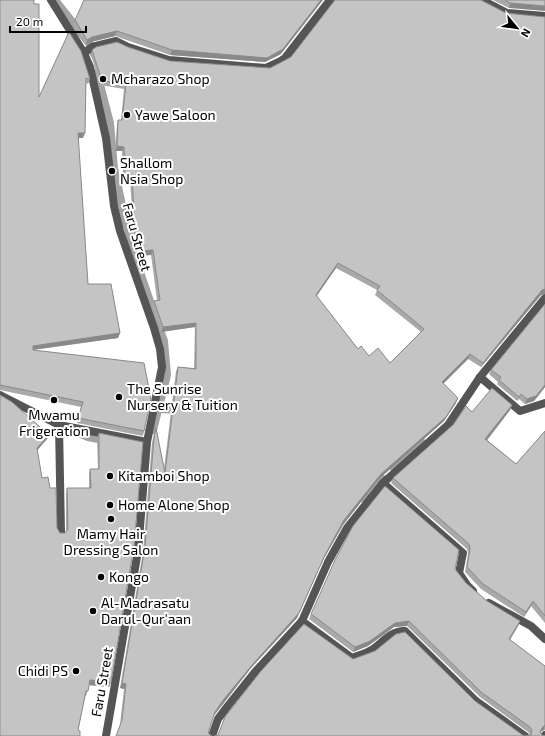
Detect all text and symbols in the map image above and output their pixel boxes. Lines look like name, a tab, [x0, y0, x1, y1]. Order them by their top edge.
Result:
scale bar	[10, 8, 86, 34]
north arrow	[497, 8, 537, 48]
text: 20 m	[16, 14, 43, 28]
text: N	[519, 26, 534, 40]
place label: Mcharazo Shop	[111, 70, 210, 87]
marker: Mcharazo Shop	[98, 74, 108, 84]
place label: Yawe Saloon	[135, 106, 216, 123]
marker: Yawe Saloon	[122, 110, 132, 120]
place label: Shallom Nsia Shop	[120, 154, 183, 187]
marker: Shallom Nsia Shop	[107, 166, 117, 176]
street label: Faru Street	[120, 201, 155, 273]
place label: The Sunrise Nursery & Tuition	[127, 380, 238, 413]
marker: The Sunrise Nursery & Tuition	[114, 392, 124, 402]
marker: Mwamu Frigeration	[49, 395, 59, 405]
place label: Mwamu Frigeration	[19, 406, 89, 439]
place label: Kitamboi Shop	[118, 467, 210, 484]
marker: Kitamboi Shop	[105, 471, 115, 481]
place label: Home Alone Shop	[118, 496, 230, 513]
marker: Home Alone Shop	[105, 500, 115, 510]
marker: Mamy Hair Dressing Salon	[106, 514, 116, 524]
place label: Mamy Hair Dressing Salon	[64, 525, 158, 558]
place label: Kongo	[109, 568, 149, 585]
marker: Kongo	[96, 572, 106, 582]
place label: Al-Madrasatu Darul-Qur'aan	[101, 594, 191, 627]
marker: Al-Madrasatu Darul-Qur'aan	[88, 606, 98, 616]
street label: Faru Street	[87, 646, 116, 718]
place label: Chidi PS	[18, 662, 68, 679]
marker: Chidi PS	[71, 666, 81, 676]

